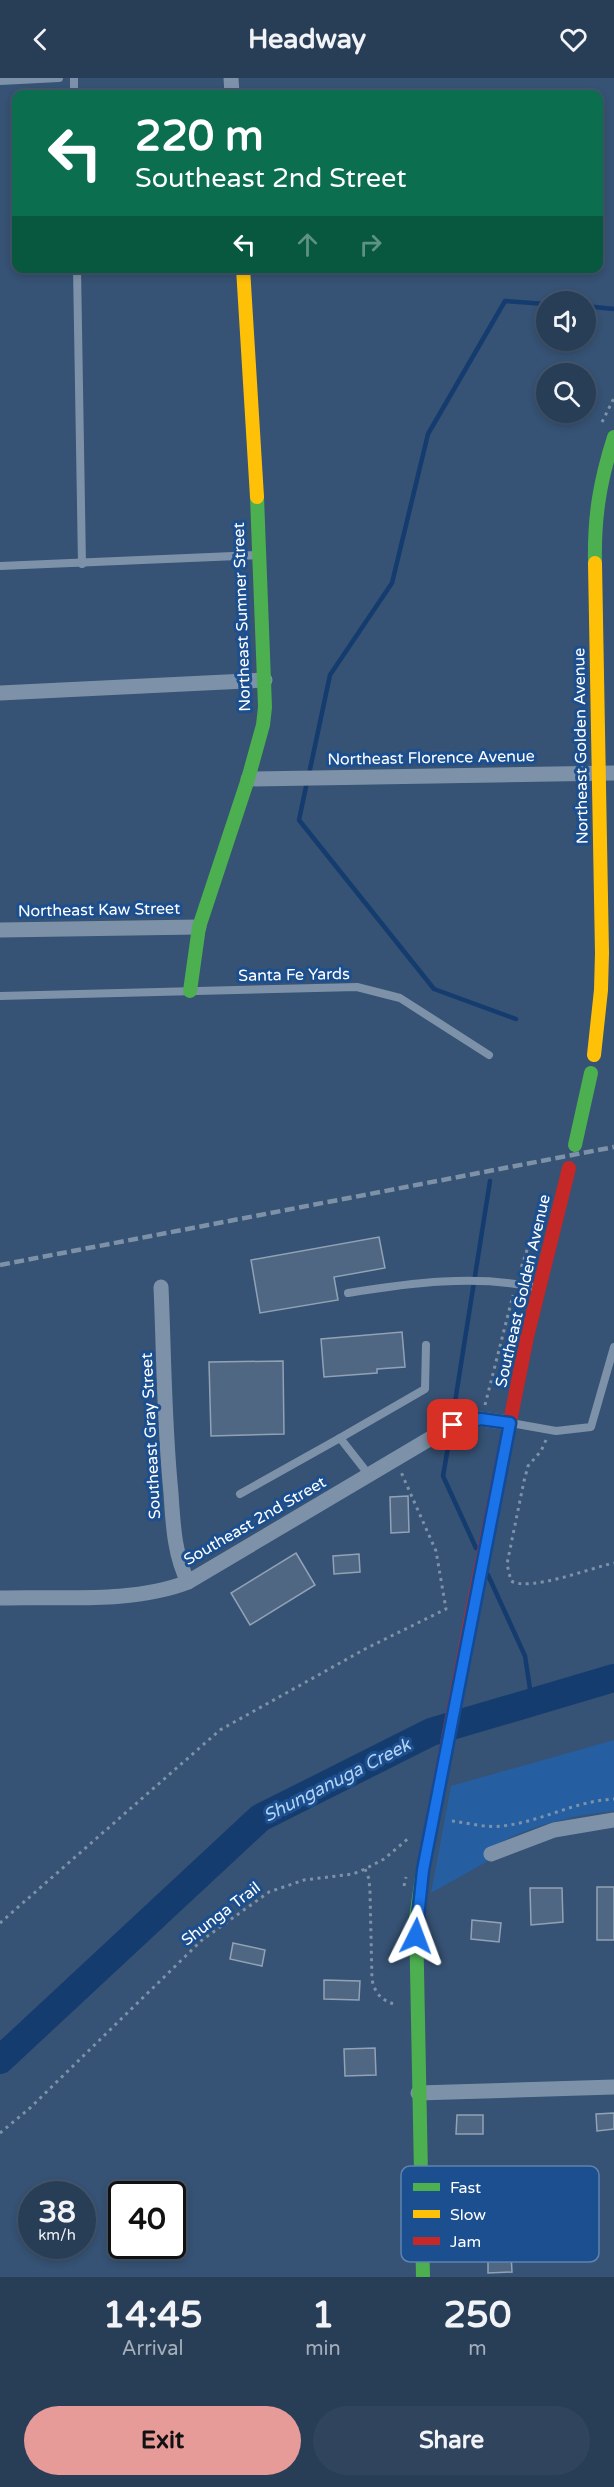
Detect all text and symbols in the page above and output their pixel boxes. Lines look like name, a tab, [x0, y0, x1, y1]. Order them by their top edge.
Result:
icon: back	[24, 23, 57, 56]
text: Headway	[248, 23, 366, 56]
icon: heart	[557, 23, 590, 56]
text: 220 m	[135, 111, 264, 162]
icon: left	[36, 114, 114, 192]
text: Southeast 2nd Street	[135, 162, 407, 195]
icon: left	[228, 228, 261, 261]
icon: ahead	[291, 228, 324, 261]
icon: right	[354, 228, 387, 261]
map controls	[536, 291, 596, 423]
button: sound	[536, 291, 596, 351]
button: search	[536, 363, 596, 423]
street label: Northeast Sumner Street	[229, 522, 255, 712]
street label: Northeast Golden Avenue	[569, 648, 593, 844]
street label: Northeast Florence Avenue	[327, 746, 535, 770]
street label: Northeast Kaw Street	[18, 899, 180, 921]
street label: Santa Fe Yards	[238, 964, 350, 986]
street label: Southeast Golden Avenue	[491, 1193, 555, 1389]
street label: Southeast Gray Street	[137, 1352, 165, 1520]
pin	[427, 1399, 478, 1450]
icon: arrive	[436, 1408, 469, 1441]
street label: Southeast 2nd Street	[180, 1472, 330, 1570]
water label: Shunganuga Creek	[260, 1733, 415, 1827]
street label: Shunga Trail	[177, 1878, 265, 1950]
position arrow	[384, 1904, 448, 1968]
legend	[401, 2166, 599, 2262]
text: Fast	[450, 2178, 481, 2198]
speed limit sign: 40	[108, 2181, 186, 2259]
text: 38	[38, 2194, 76, 2231]
text: Slow	[450, 2205, 486, 2225]
text: km/h	[38, 2226, 76, 2244]
text: Jam	[450, 2232, 481, 2252]
text: 14:45	[103, 2294, 203, 2337]
text: 1	[312, 2294, 334, 2337]
text: 250	[443, 2294, 511, 2337]
text: Arrival	[122, 2337, 184, 2361]
text: min	[305, 2337, 341, 2361]
text: m	[468, 2337, 487, 2361]
button: Exit	[24, 2406, 301, 2475]
button: Share	[313, 2406, 590, 2475]

